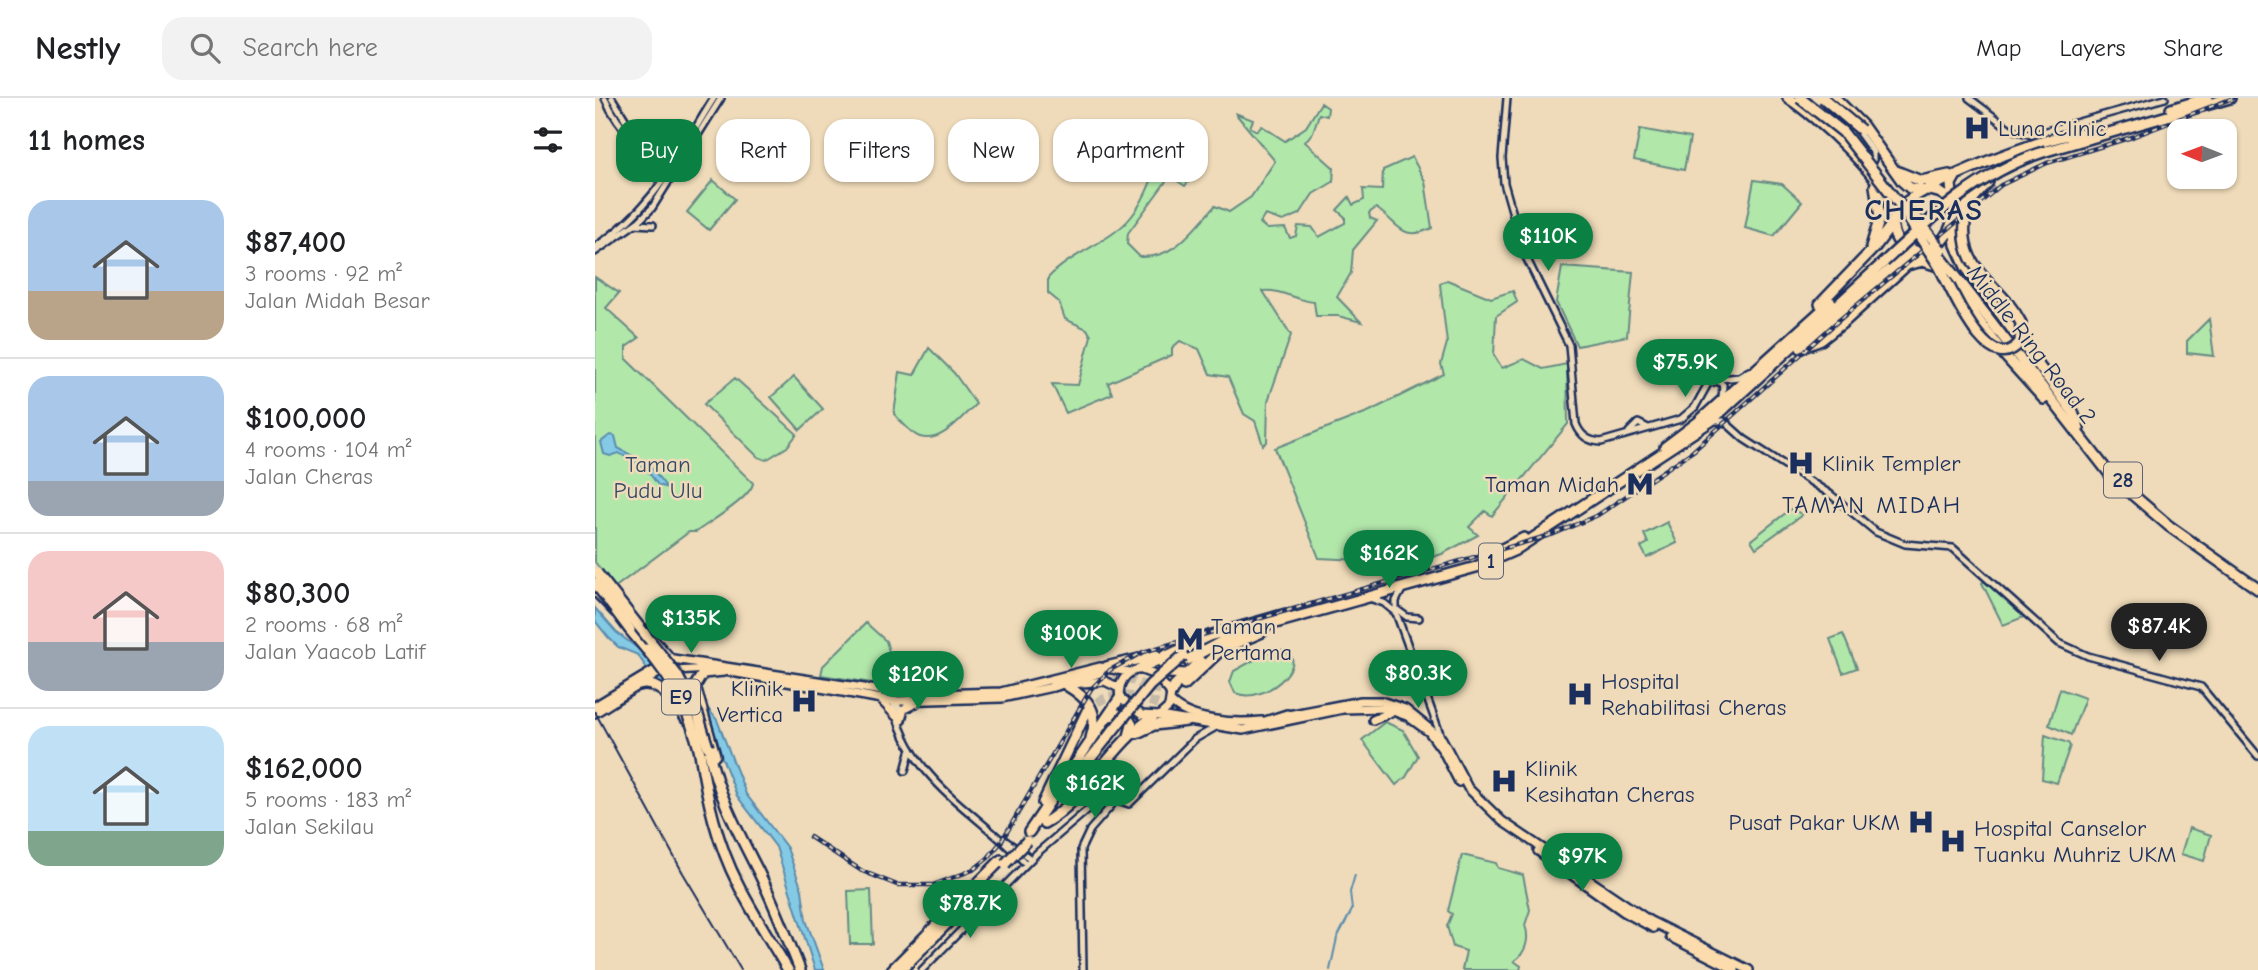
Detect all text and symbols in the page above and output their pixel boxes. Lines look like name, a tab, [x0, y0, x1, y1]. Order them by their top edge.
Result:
search box	[162, 17, 652, 80]
text: Nestly	[35, 29, 120, 67]
icon: search	[186, 29, 224, 67]
text: Search here	[242, 33, 378, 63]
text: Map	[1976, 34, 2022, 62]
text: Layers	[2060, 34, 2125, 62]
text: Share	[2163, 34, 2223, 62]
hospital icon: Luna Clinic	[1962, 113, 1992, 143]
place label: Luna Clinic	[1998, 115, 2107, 142]
chip: Buy	[616, 119, 702, 182]
chip: Rent	[716, 119, 810, 182]
chip: Filters	[824, 119, 934, 182]
chip: New	[948, 119, 1039, 182]
chip: Apartment	[1053, 119, 1208, 182]
north arrow	[2167, 119, 2237, 189]
map controls	[2167, 119, 2237, 189]
icon: filters	[529, 121, 567, 159]
text: 11 homes	[28, 123, 145, 158]
district label: CHERAS	[1864, 193, 1984, 228]
pin: $110K	[1499, 214, 1597, 273]
text: $110K	[1519, 222, 1577, 249]
text: $87,400	[245, 225, 346, 260]
icon: home	[84, 228, 168, 312]
text: 3 rooms · 92 m²	[245, 260, 402, 287]
street label: Middle Ring Road 2	[1961, 260, 2102, 429]
text: Jalan Midah Besar	[245, 287, 430, 314]
pin: $75.9K	[1628, 340, 1742, 399]
text: $75.9K	[1652, 348, 1718, 375]
text: $100,000	[245, 401, 366, 436]
icon: home	[84, 404, 168, 488]
text: 4 rooms · 104 m²	[245, 436, 412, 463]
hospital icon: Klinik Templer	[1786, 448, 1816, 478]
place label: Klinik Templer	[1822, 450, 1961, 477]
park label: Taman Pudu Ulu	[614, 451, 702, 504]
road number: 28	[2104, 462, 2142, 498]
text: Jalan Cheras	[245, 463, 373, 490]
metro station icon: Taman Midah	[1625, 469, 1655, 499]
place label: Taman Midah	[1485, 471, 1619, 498]
district label: TAMAN MIDAH	[1782, 491, 1962, 519]
pin: $162K	[1340, 531, 1438, 590]
text: $162K	[1359, 539, 1419, 566]
road number: 1	[1479, 544, 1503, 578]
text: $80,300	[245, 576, 350, 611]
icon: home	[84, 579, 168, 663]
pin: $135K	[642, 596, 740, 655]
pin: $87.4K	[2102, 603, 2216, 663]
text: $135K	[661, 604, 721, 631]
pin: $100K	[1022, 610, 1120, 670]
text: 2 rooms · 68 m²	[245, 611, 403, 638]
text: $87.4K	[2127, 612, 2191, 639]
place label: Taman Pertama	[1211, 613, 1292, 666]
text: $100K	[1040, 619, 1102, 646]
metro station icon: Taman Pertama	[1175, 624, 1205, 654]
text: Jalan Yaacob Latif	[245, 638, 425, 665]
pin: $80.3K	[1361, 650, 1475, 710]
pin: $120K	[869, 652, 967, 711]
text: $80.3K	[1384, 659, 1452, 686]
text: $120K	[888, 660, 948, 687]
place label: Hospital Rehabilitasi Cheras	[1601, 668, 1786, 721]
place label: Klinik Vertica	[717, 675, 783, 728]
hospital icon: Hospital Rehabilitasi Cheras	[1565, 679, 1595, 709]
road number: E9	[662, 680, 700, 714]
hospital icon: Klinik Vertica	[789, 686, 819, 716]
text: $162,000	[245, 751, 363, 786]
icon: home	[84, 754, 168, 838]
place label: Klinik Kesihatan Cheras	[1525, 755, 1695, 808]
pin: $162K	[1046, 760, 1144, 820]
hospital icon: Klinik Kesihatan Cheras	[1489, 766, 1519, 796]
text: $162K	[1065, 769, 1125, 796]
text: 5 rooms · 183 m²	[245, 786, 411, 813]
hospital icon: Pusat Pakar UKM	[1906, 807, 1936, 837]
place label: Pusat Pakar UKM	[1729, 809, 1900, 836]
text: Jalan Sekilau	[245, 813, 374, 840]
place label: Hospital Canselor Tuanku Muhriz UKM	[1974, 815, 2176, 868]
hospital icon: Hospital Canselor Tuanku Muhriz UKM	[1938, 826, 1968, 856]
pin: $97K	[1541, 834, 1623, 893]
text: $97K	[1557, 842, 1607, 869]
pin: $78.7K	[913, 880, 1027, 940]
text: $78.7K	[939, 889, 1001, 916]

